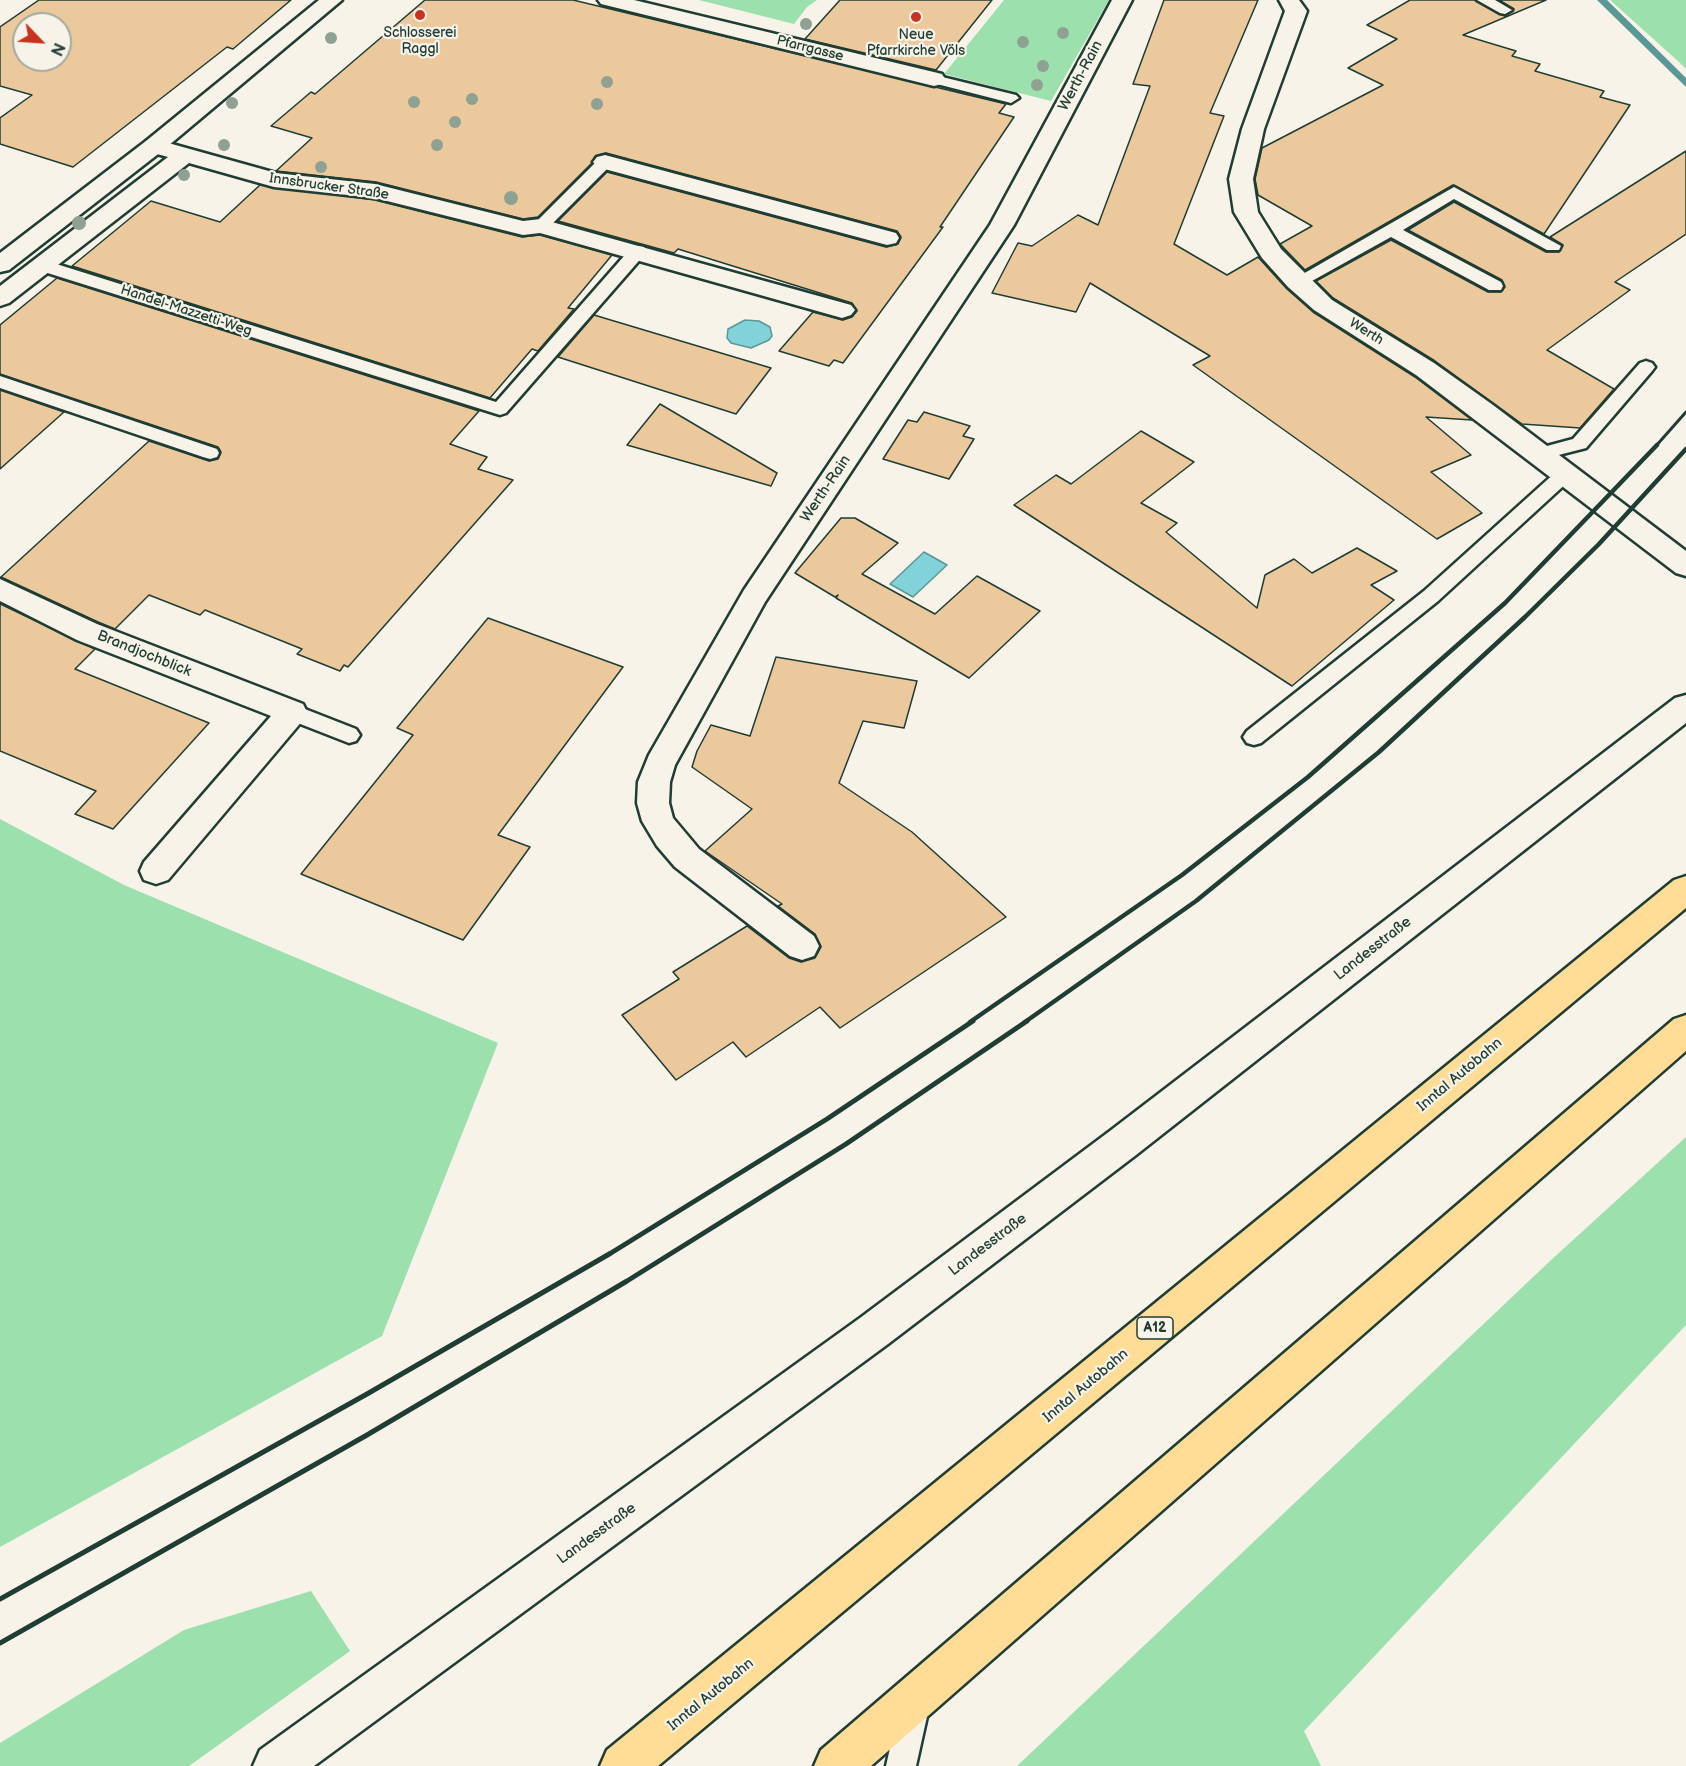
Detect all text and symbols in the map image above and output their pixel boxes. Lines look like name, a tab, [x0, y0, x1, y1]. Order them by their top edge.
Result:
marker: Schlosserei Raggl	[413, 8, 427, 22]
marker: Neue Pfarrkirche Völs	[909, 10, 923, 24]
north arrow	[12, 12, 72, 72]
place label: Schlosserei Raggl	[383, 25, 457, 57]
place label: Neue Pfarrkirche Völs	[867, 27, 965, 60]
street label: Pfarrgasse	[775, 33, 845, 65]
street label: Werth-Rain	[1055, 38, 1107, 114]
text: N	[46, 40, 68, 58]
street label: Innsbrucker Straße	[268, 170, 390, 204]
street label: Handel-Mazzetti-Weg	[118, 282, 254, 340]
street label: Werth	[1346, 315, 1386, 349]
street label: Werth-Rain	[797, 452, 855, 526]
street label: Brandjochblick	[94, 627, 194, 681]
street label: Landesstraße	[1331, 913, 1415, 985]
street label: Inntal Autobahn	[1414, 1034, 1506, 1116]
street label: Landesstraße	[945, 1210, 1031, 1280]
road number: A12	[1137, 1317, 1173, 1339]
street label: Inntal Autobahn	[1040, 1345, 1132, 1427]
street label: Landesstraße	[554, 1499, 640, 1569]
street label: Inntal Autobahn	[664, 1655, 758, 1735]

